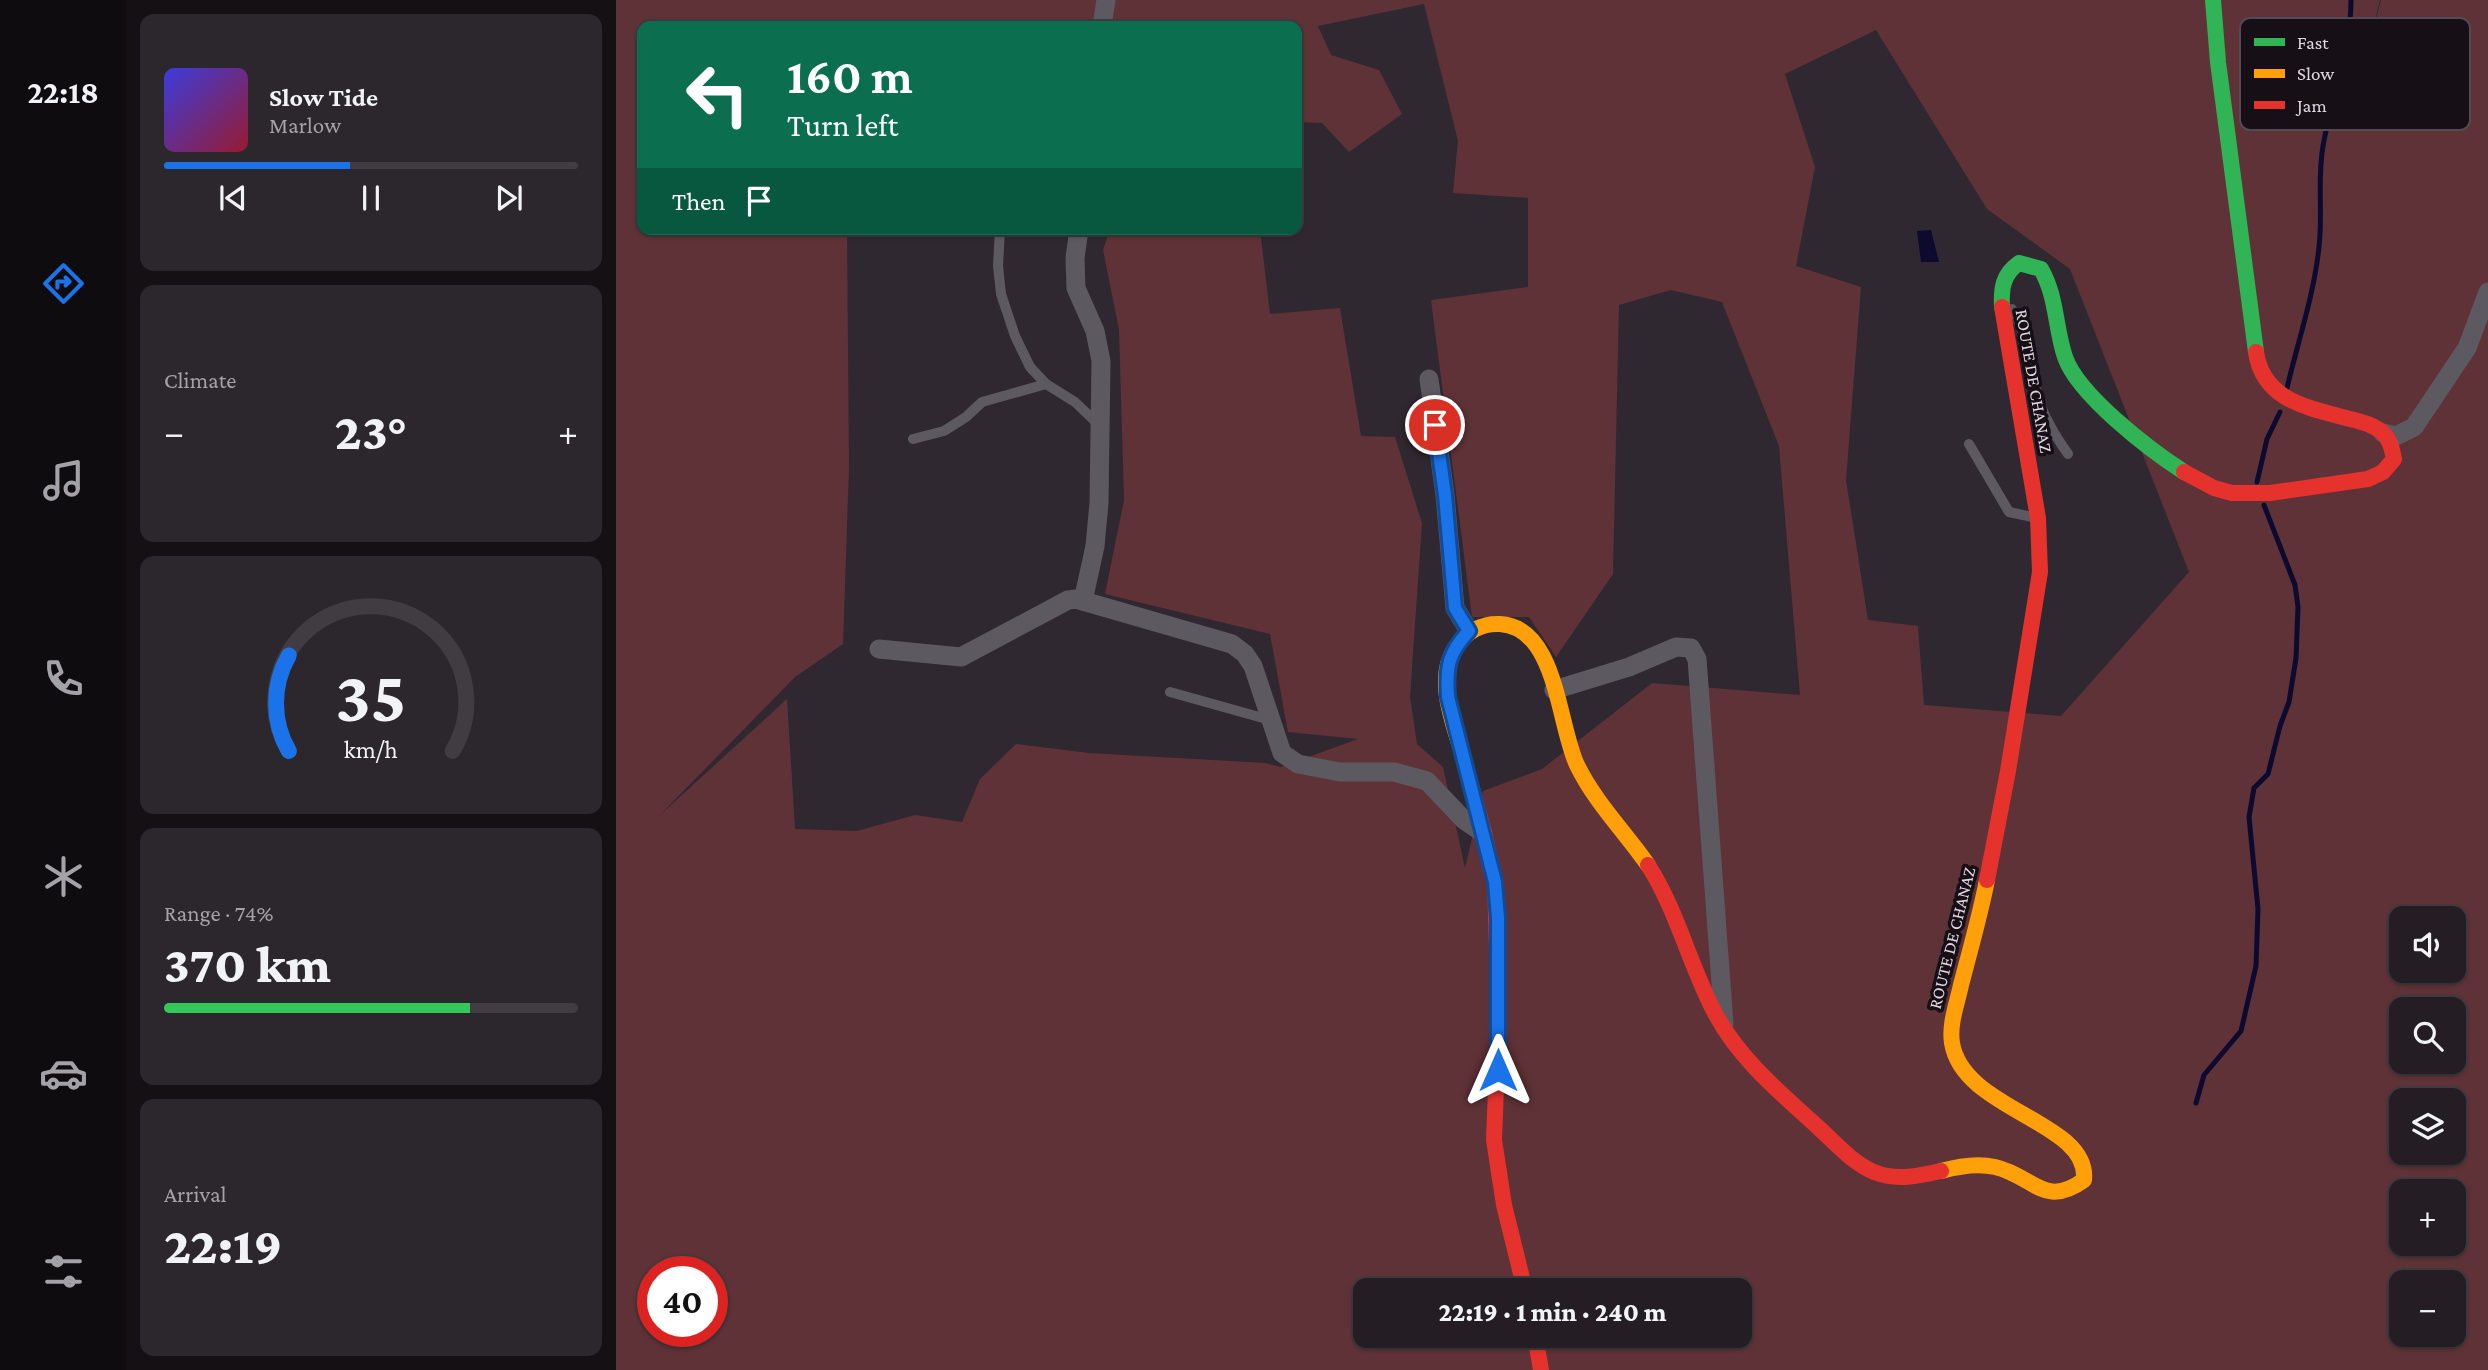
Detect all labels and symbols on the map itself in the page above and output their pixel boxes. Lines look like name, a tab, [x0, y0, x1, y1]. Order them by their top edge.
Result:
legend	[2240, 18, 2470, 130]
text: Fast	[2297, 32, 2329, 53]
text: Slow	[2297, 63, 2334, 84]
text: Jam	[2295, 95, 2327, 116]
street label: ROUTE DE CHANAZ	[2012, 308, 2056, 454]
pin	[1405, 395, 1465, 455]
street label: ROUTE DE CHANAZ	[1925, 865, 1979, 1011]
position arrow	[1461, 1033, 1535, 1107]
speed limit sign: 40	[637, 1256, 728, 1347]

